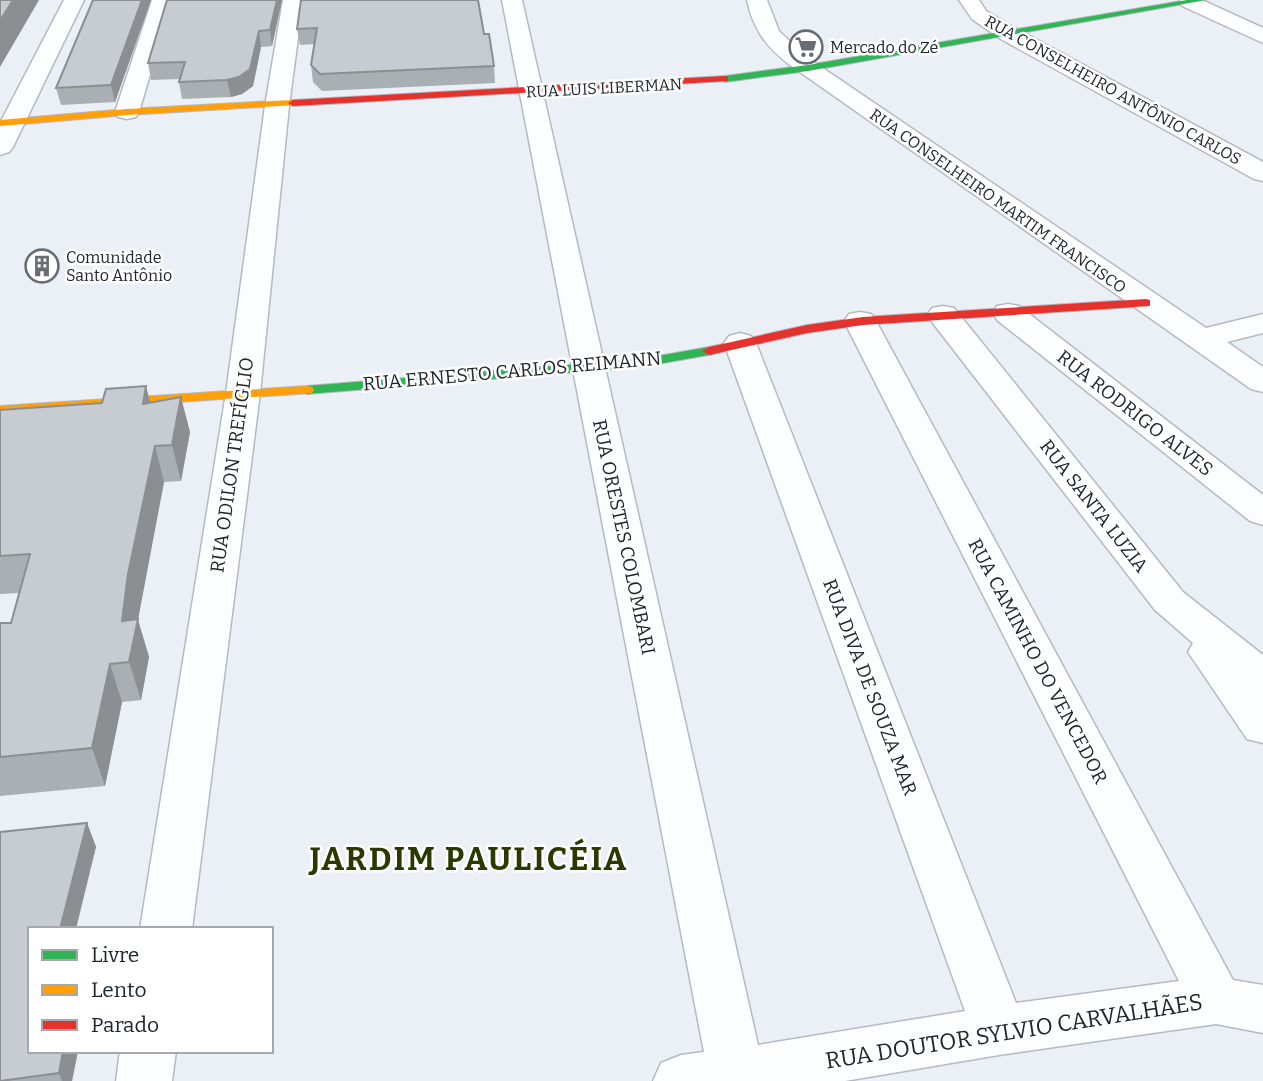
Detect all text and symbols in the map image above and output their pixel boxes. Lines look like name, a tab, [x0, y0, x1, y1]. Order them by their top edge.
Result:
street label: RUA CONSELHEIRO ANTÔNIO CARLOS	[982, 10, 1245, 169]
supermarket icon: Mercado do Zé	[787, 28, 825, 66]
place label: Mercado do Zé	[830, 38, 938, 57]
street label: RUA LUIS LIBERMAN	[526, 74, 683, 102]
street label: RUA CONSELHEIRO MARTIM FRANCISCO	[866, 105, 1130, 297]
building icon: Comunidade Santo Antônio	[23, 247, 61, 285]
place label: Comunidade Santo Antônio	[66, 248, 172, 285]
street label: RUA RODRIGO ALVES	[1052, 345, 1218, 481]
street label: RUA ERNESTO CARLOS REIMANN	[362, 346, 662, 396]
street label: RUA ODILON TREFÍGLIO	[205, 356, 259, 574]
street label: RUA ORESTES COLOMBARI	[588, 417, 660, 657]
street label: RUA SANTA LUZIA	[1035, 435, 1153, 577]
street label: RUA CAMINHO DO VENCEDOR	[963, 534, 1113, 788]
street label: RUA DIVA DE SOUZA MAR	[818, 575, 922, 799]
district label: JARDIM PAULICÉIA	[308, 838, 628, 878]
legend	[28, 927, 273, 1053]
text: Livre	[91, 942, 139, 968]
text: Lento	[91, 977, 147, 1003]
street label: RUA DOUTOR SYLVIO CARVALHÃES	[823, 987, 1205, 1075]
text: Parado	[91, 1012, 159, 1038]

